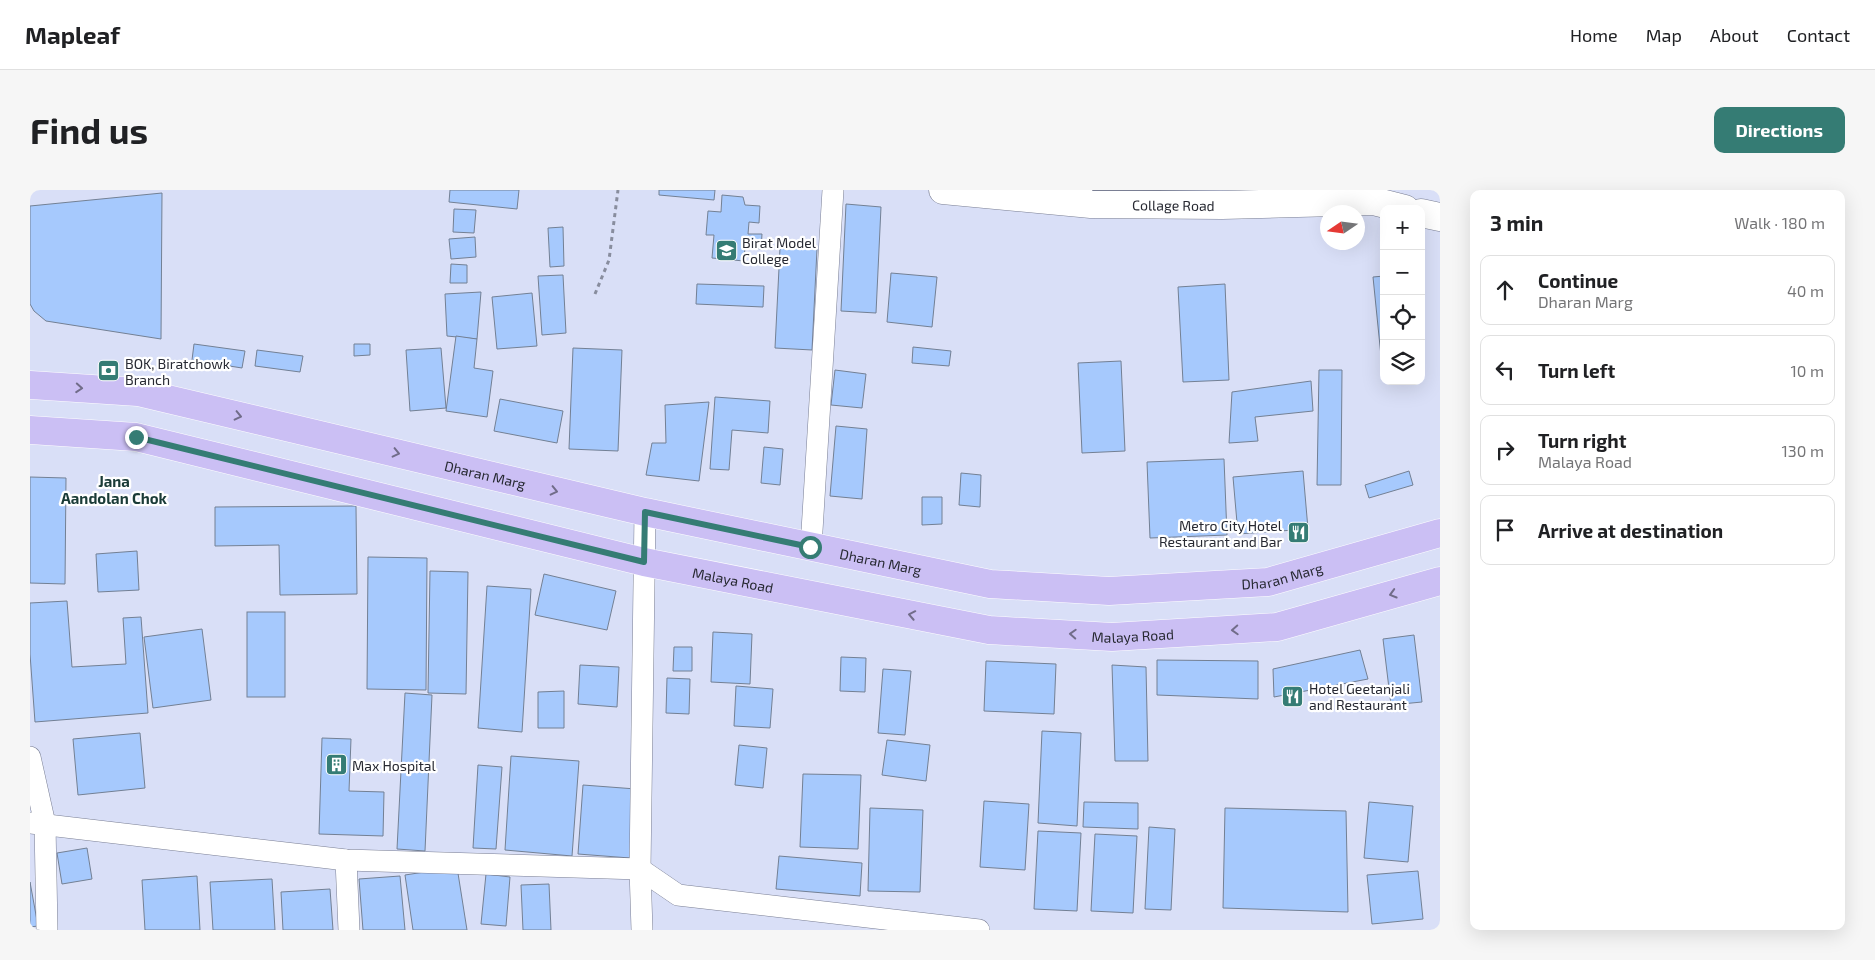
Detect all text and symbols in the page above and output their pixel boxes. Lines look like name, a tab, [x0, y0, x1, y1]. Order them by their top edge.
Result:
text: Mapleaf	[25, 20, 120, 49]
text: Home	[1570, 24, 1618, 46]
text: Map	[1646, 24, 1682, 46]
text: About	[1710, 24, 1759, 46]
text: Contact	[1787, 24, 1850, 46]
button: Directions	[1714, 107, 1845, 153]
text: Find us	[30, 109, 148, 151]
street label: Collage Road	[1132, 196, 1215, 213]
north arrow	[1320, 205, 1365, 250]
map controls	[1380, 205, 1425, 385]
button: +	[1380, 205, 1425, 250]
text: 3 min	[1490, 210, 1543, 235]
text: Walk · 180 m	[1734, 213, 1825, 232]
place label: Birat Model College	[742, 234, 817, 267]
school or university icon: Birat Model College	[714, 238, 738, 262]
button: −	[1380, 250, 1425, 295]
text: Continue	[1538, 269, 1618, 292]
icon: ahead	[1491, 276, 1519, 304]
text: 40 m	[1787, 281, 1824, 300]
text: Dharan Marg	[1538, 292, 1633, 311]
button: locate	[1380, 295, 1425, 340]
button: layers	[1380, 340, 1425, 385]
place label: BOK, Biratchowk Branch	[125, 355, 230, 388]
icon: left	[1491, 356, 1519, 384]
bank icon: BOK, Biratchowk Branch	[97, 359, 121, 383]
text: Turn left	[1538, 359, 1615, 382]
text: 10 m	[1790, 361, 1824, 380]
one-way arrow	[75, 382, 83, 393]
one-way arrow	[234, 410, 243, 421]
route end	[125, 426, 148, 449]
text: Turn right	[1538, 429, 1626, 452]
icon: right	[1491, 436, 1519, 464]
text: 130 m	[1782, 441, 1824, 460]
one-way arrow	[392, 447, 401, 458]
text: Malaya Road	[1538, 452, 1632, 471]
street label: Dharan Marg	[443, 456, 528, 492]
district label: Jana Aandolan Chok	[61, 472, 168, 507]
one-way arrow	[550, 485, 558, 495]
icon: arrive	[1491, 516, 1519, 544]
place label: Metro City Hotel Restaurant and Bar	[1159, 517, 1283, 550]
text: Arrive at destination	[1538, 519, 1723, 542]
restaurant icon: Metro City Hotel Restaurant and Bar	[1286, 521, 1310, 545]
route start	[799, 536, 822, 559]
street label: Dharan Marg	[838, 544, 923, 578]
street label: Dharan Marg	[1241, 558, 1325, 592]
street label: Malaya Road	[691, 563, 775, 596]
one-way arrow	[1390, 589, 1398, 599]
one-way arrow	[908, 610, 917, 620]
one-way arrow	[1231, 624, 1239, 635]
street label: Malaya Road	[1091, 625, 1174, 646]
one-way arrow	[1069, 629, 1077, 640]
place label: Hotel Geetanjali and Restaurant	[1309, 680, 1410, 713]
restaurant icon: Hotel Geetanjali and Restaurant	[1281, 684, 1305, 708]
building icon: Max Hospital	[324, 753, 348, 777]
place label: Max Hospital	[352, 757, 437, 774]

